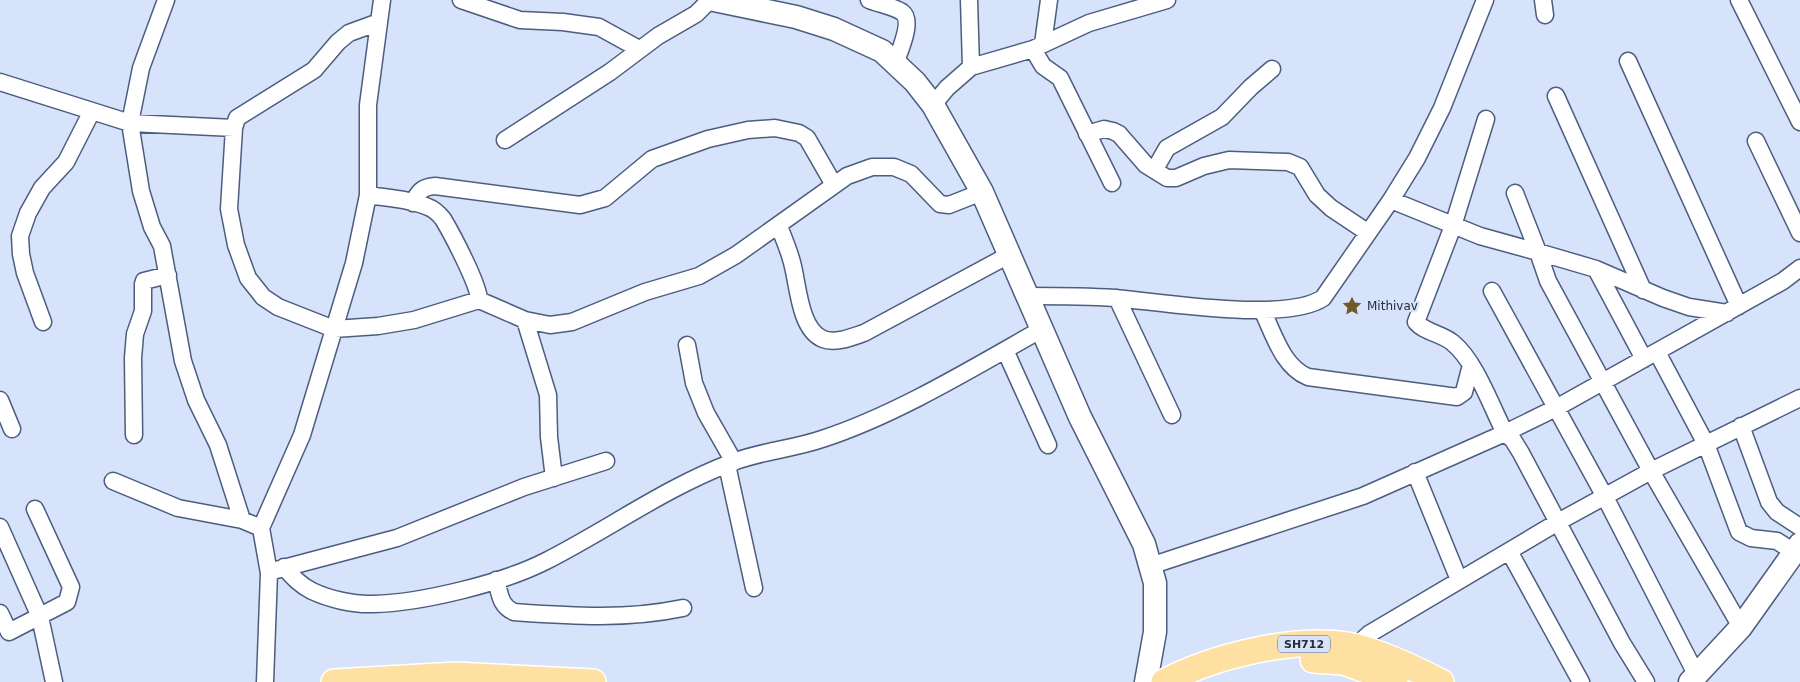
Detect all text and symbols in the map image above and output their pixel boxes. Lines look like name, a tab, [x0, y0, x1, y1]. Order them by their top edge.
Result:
place icon: Mithivav	[1341, 295, 1363, 317]
place label: Mithivav	[1367, 299, 1418, 313]
road number: SH712	[1278, 636, 1330, 652]

